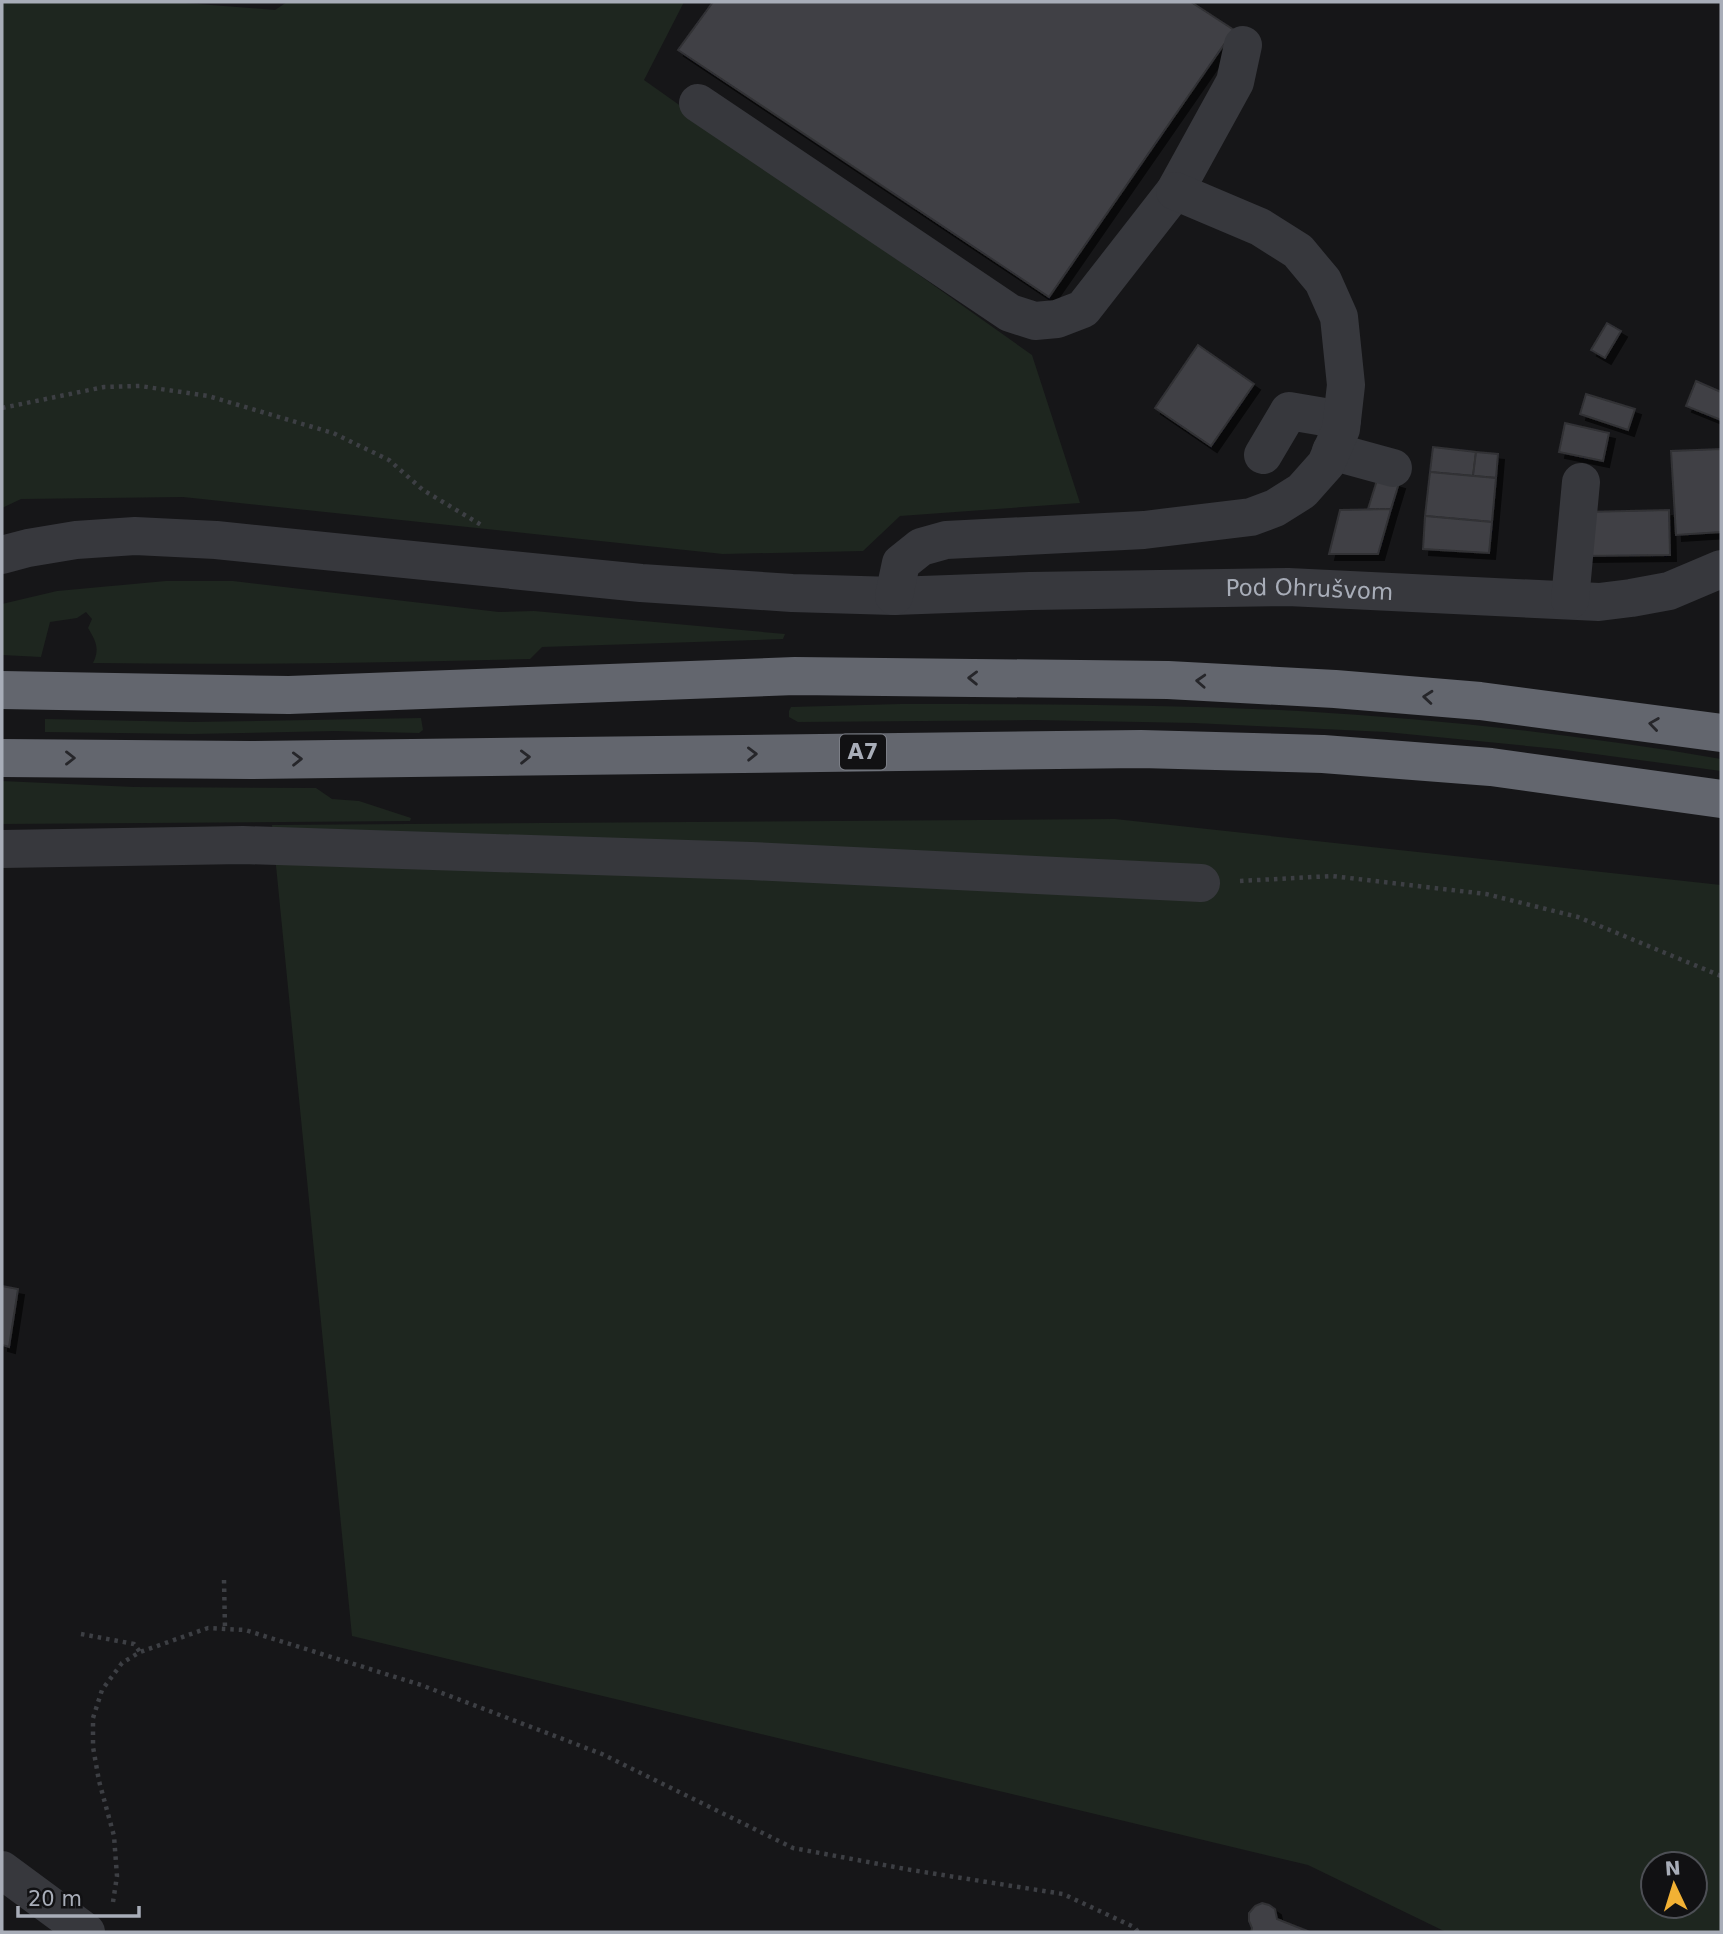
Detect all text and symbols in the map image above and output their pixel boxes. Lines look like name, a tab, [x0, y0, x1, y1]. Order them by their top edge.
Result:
street label: Pod Ohrušvom	[1225, 574, 1394, 605]
one-way arrow	[968, 670, 978, 686]
one-way arrow	[1195, 674, 1206, 689]
one-way arrow	[1422, 689, 1434, 704]
one-way arrow	[1648, 717, 1659, 732]
road number: A7	[840, 734, 886, 770]
one-way arrow	[748, 746, 758, 762]
one-way arrow	[520, 749, 531, 764]
one-way arrow	[65, 750, 76, 766]
one-way arrow	[293, 751, 303, 767]
north arrow	[1639, 1850, 1709, 1920]
text: N	[1664, 1857, 1682, 1880]
scale bar	[18, 1874, 138, 1918]
text: 20 m	[28, 1887, 82, 1911]

